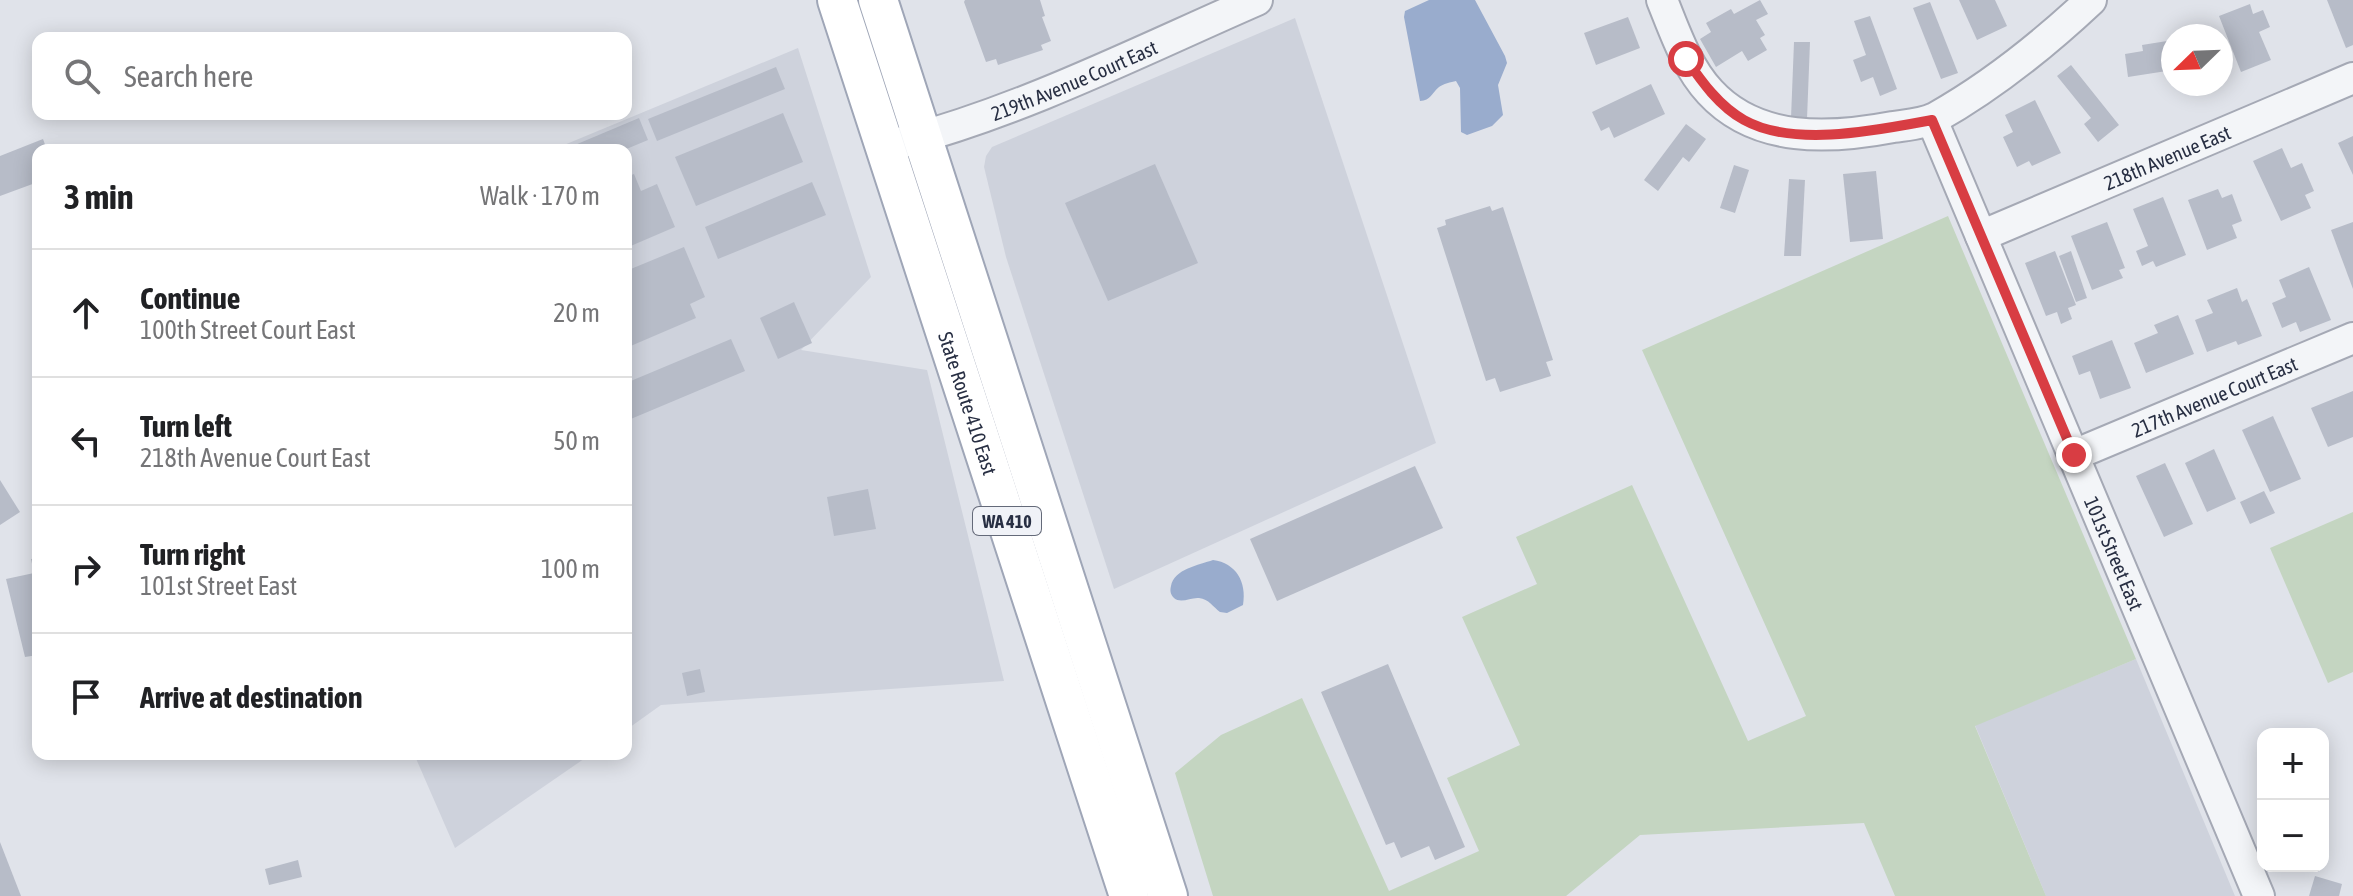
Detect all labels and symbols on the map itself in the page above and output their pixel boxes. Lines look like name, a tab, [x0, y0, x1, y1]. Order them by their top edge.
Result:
north arrow	[2161, 24, 2233, 96]
street label: 219th Avenue Court East	[988, 35, 1161, 125]
route start	[1668, 41, 1704, 77]
street label: 218th Avenue East	[2100, 120, 2234, 194]
street label: State Route 410 East	[934, 329, 1002, 478]
street label: 217th Avenue Court East	[2128, 351, 2301, 441]
route end	[2056, 437, 2092, 473]
street label: 101st Street East	[2080, 493, 2149, 614]
road number: WA 410	[973, 507, 1041, 535]

